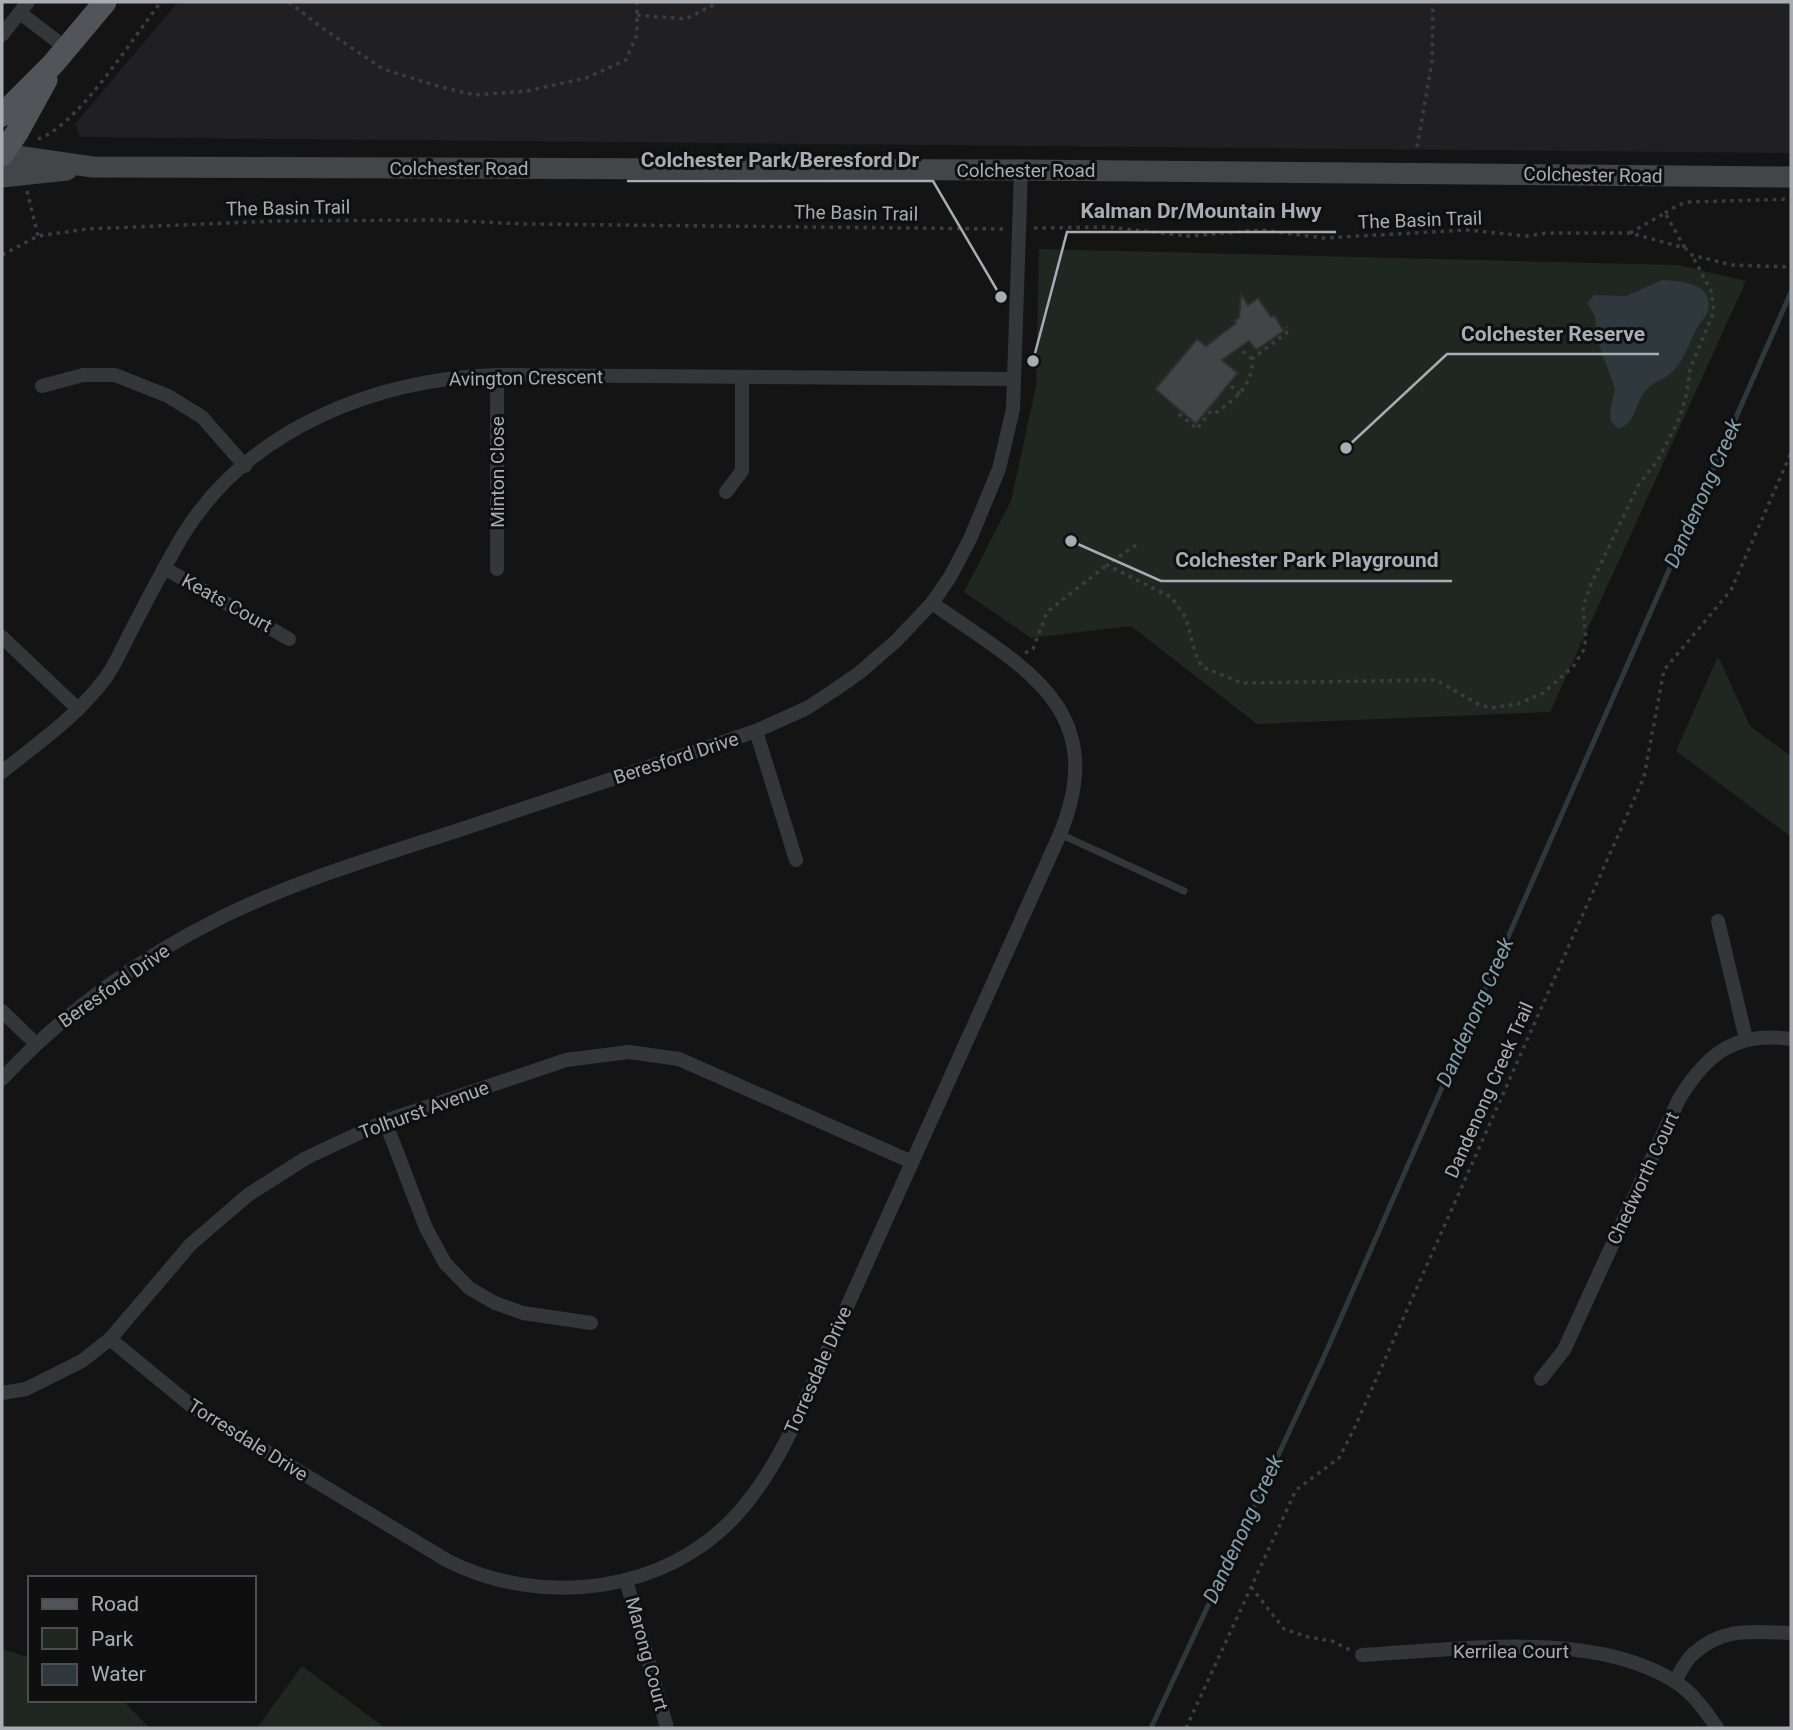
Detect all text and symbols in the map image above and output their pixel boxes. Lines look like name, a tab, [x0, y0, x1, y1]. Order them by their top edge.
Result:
callout: Colchester Park/Beresford Dr	[627, 139, 933, 181]
text: Colchester Park/Beresford Dr	[641, 148, 919, 172]
street label: Colchester Road	[389, 157, 529, 180]
street label: Colchester Road	[956, 159, 1096, 182]
street label: Colchester Road	[1523, 162, 1663, 188]
callout: Kalman Dr/Mountain Hwy	[1067, 190, 1336, 232]
street label: The Basin Trail	[226, 195, 350, 221]
text: Kalman Dr/Mountain Hwy	[1080, 199, 1322, 223]
street label: The Basin Trail	[794, 200, 918, 226]
street label: The Basin Trail	[1357, 206, 1483, 234]
callout: Colchester Reserve	[1447, 312, 1659, 354]
text: Colchester Reserve	[1461, 322, 1645, 346]
street label: Avington Crescent	[449, 365, 603, 391]
water label: Dandenong Creek	[1659, 414, 1747, 571]
street label: Minton Close	[486, 416, 509, 528]
callout: Colchester Park Playground	[1161, 539, 1452, 581]
text: Colchester Park Playground	[1175, 548, 1439, 572]
street label: Keats Court	[178, 569, 276, 637]
street label: Beresford Drive	[611, 727, 741, 789]
water label: Dandenong Creek	[1431, 933, 1519, 1090]
street label: Beresford Drive	[54, 939, 174, 1033]
street label: Dandenong Creek Trail	[1440, 998, 1538, 1182]
street label: Tolhurst Avenue	[356, 1076, 492, 1144]
street label: Chedworth Court	[1602, 1108, 1684, 1248]
street label: Torresdale Drive	[780, 1303, 856, 1437]
street label: Torresdale Drive	[184, 1394, 312, 1486]
water label: Dandenong Creek	[1198, 1451, 1288, 1607]
legend	[28, 1576, 256, 1702]
text: Road	[91, 1592, 139, 1616]
street label: Marong Court	[621, 1595, 673, 1713]
text: Park	[91, 1627, 134, 1651]
street label: Kerrilea Court	[1453, 1640, 1569, 1663]
text: Water	[91, 1662, 146, 1686]

